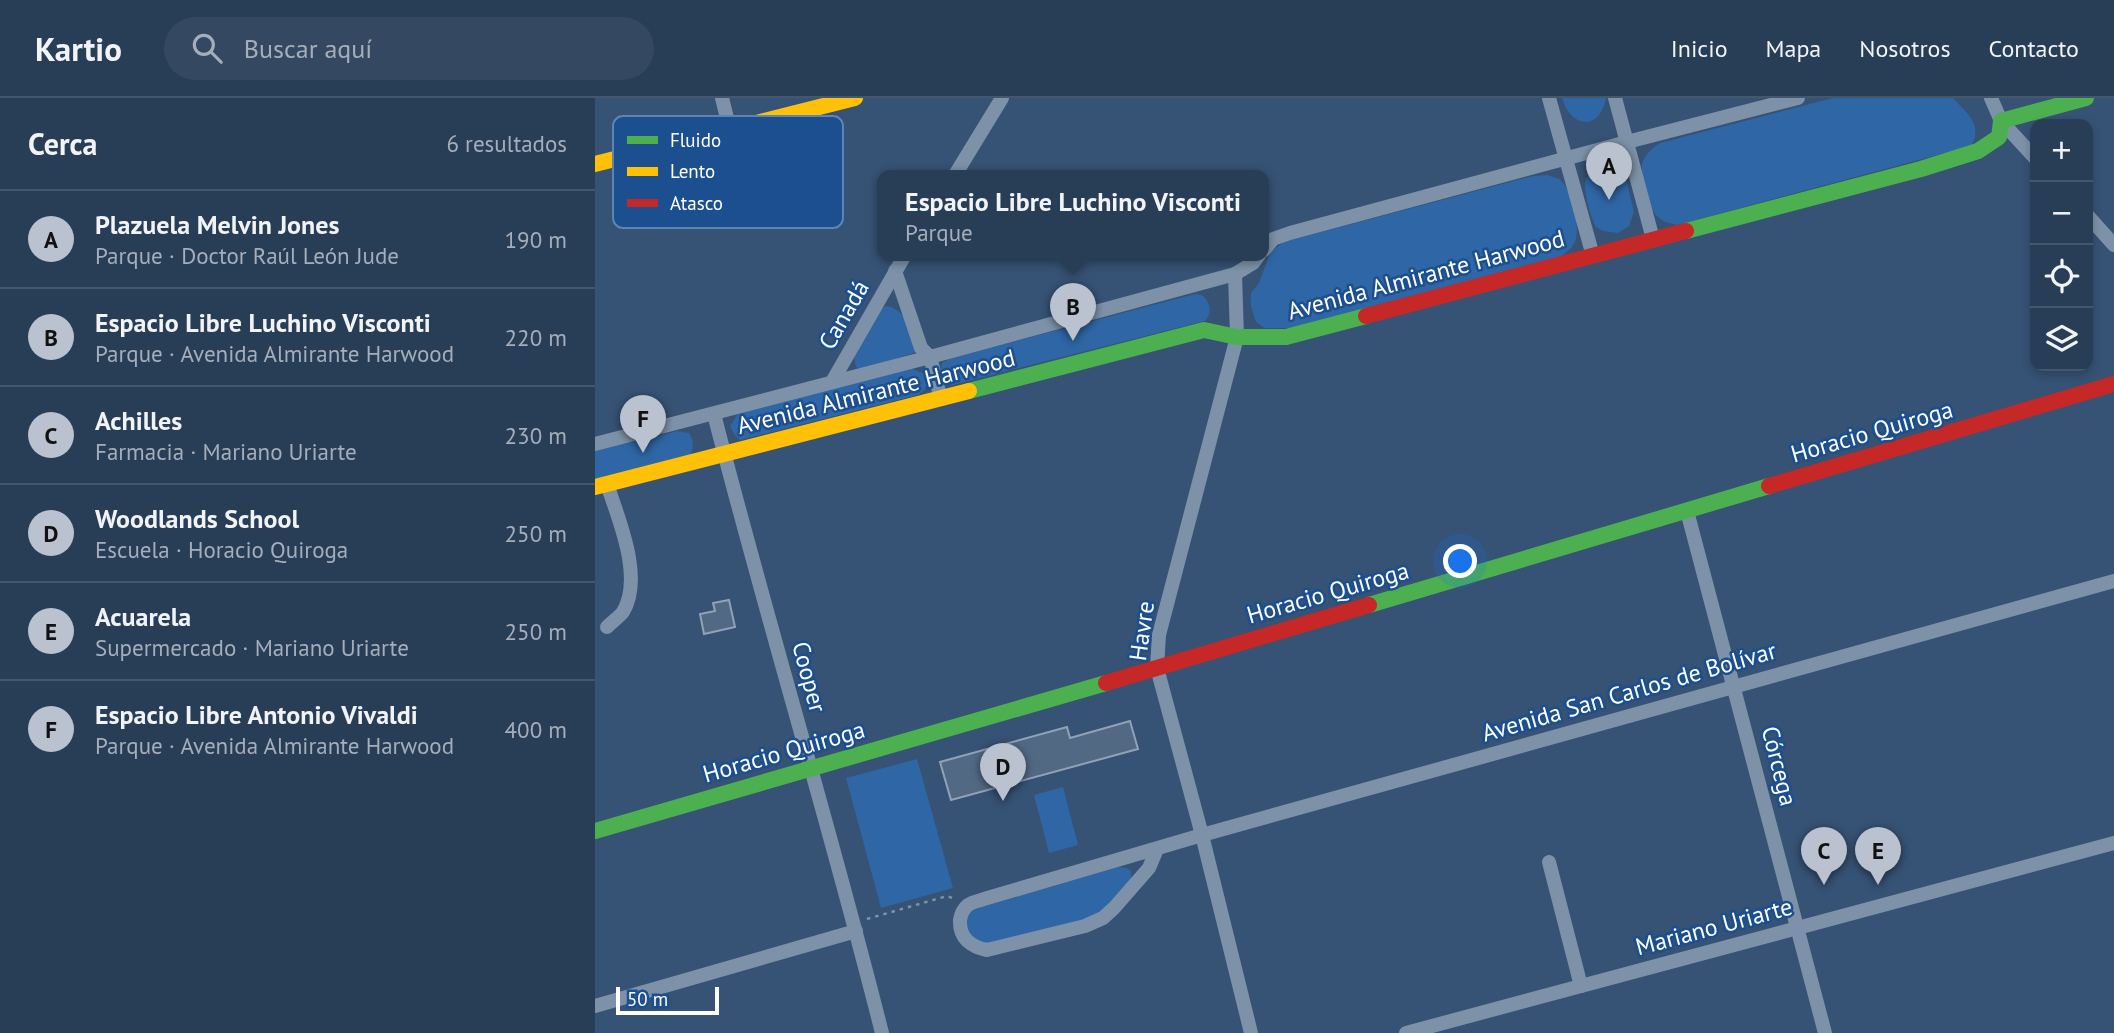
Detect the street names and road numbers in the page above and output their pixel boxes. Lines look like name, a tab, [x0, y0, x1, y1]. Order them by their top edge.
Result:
street label: Avenida Almirante Harwood	[1284, 223, 1568, 326]
street label: Canadá	[811, 274, 876, 355]
street label: Avenida Almirante Harwood	[734, 342, 1018, 441]
street label: Horacio Quiroga	[1787, 394, 1956, 469]
street label: Horacio Quiroga	[1243, 555, 1412, 630]
street label: Havre	[1122, 599, 1161, 663]
street label: Avenida San Carlos de Bolívar	[1478, 635, 1780, 748]
street label: Cooper	[785, 638, 834, 716]
street label: Horacio Quiroga	[699, 714, 868, 789]
street label: Córcega	[1755, 723, 1804, 809]
street label: Mariano Uriarte	[1632, 891, 1796, 962]

